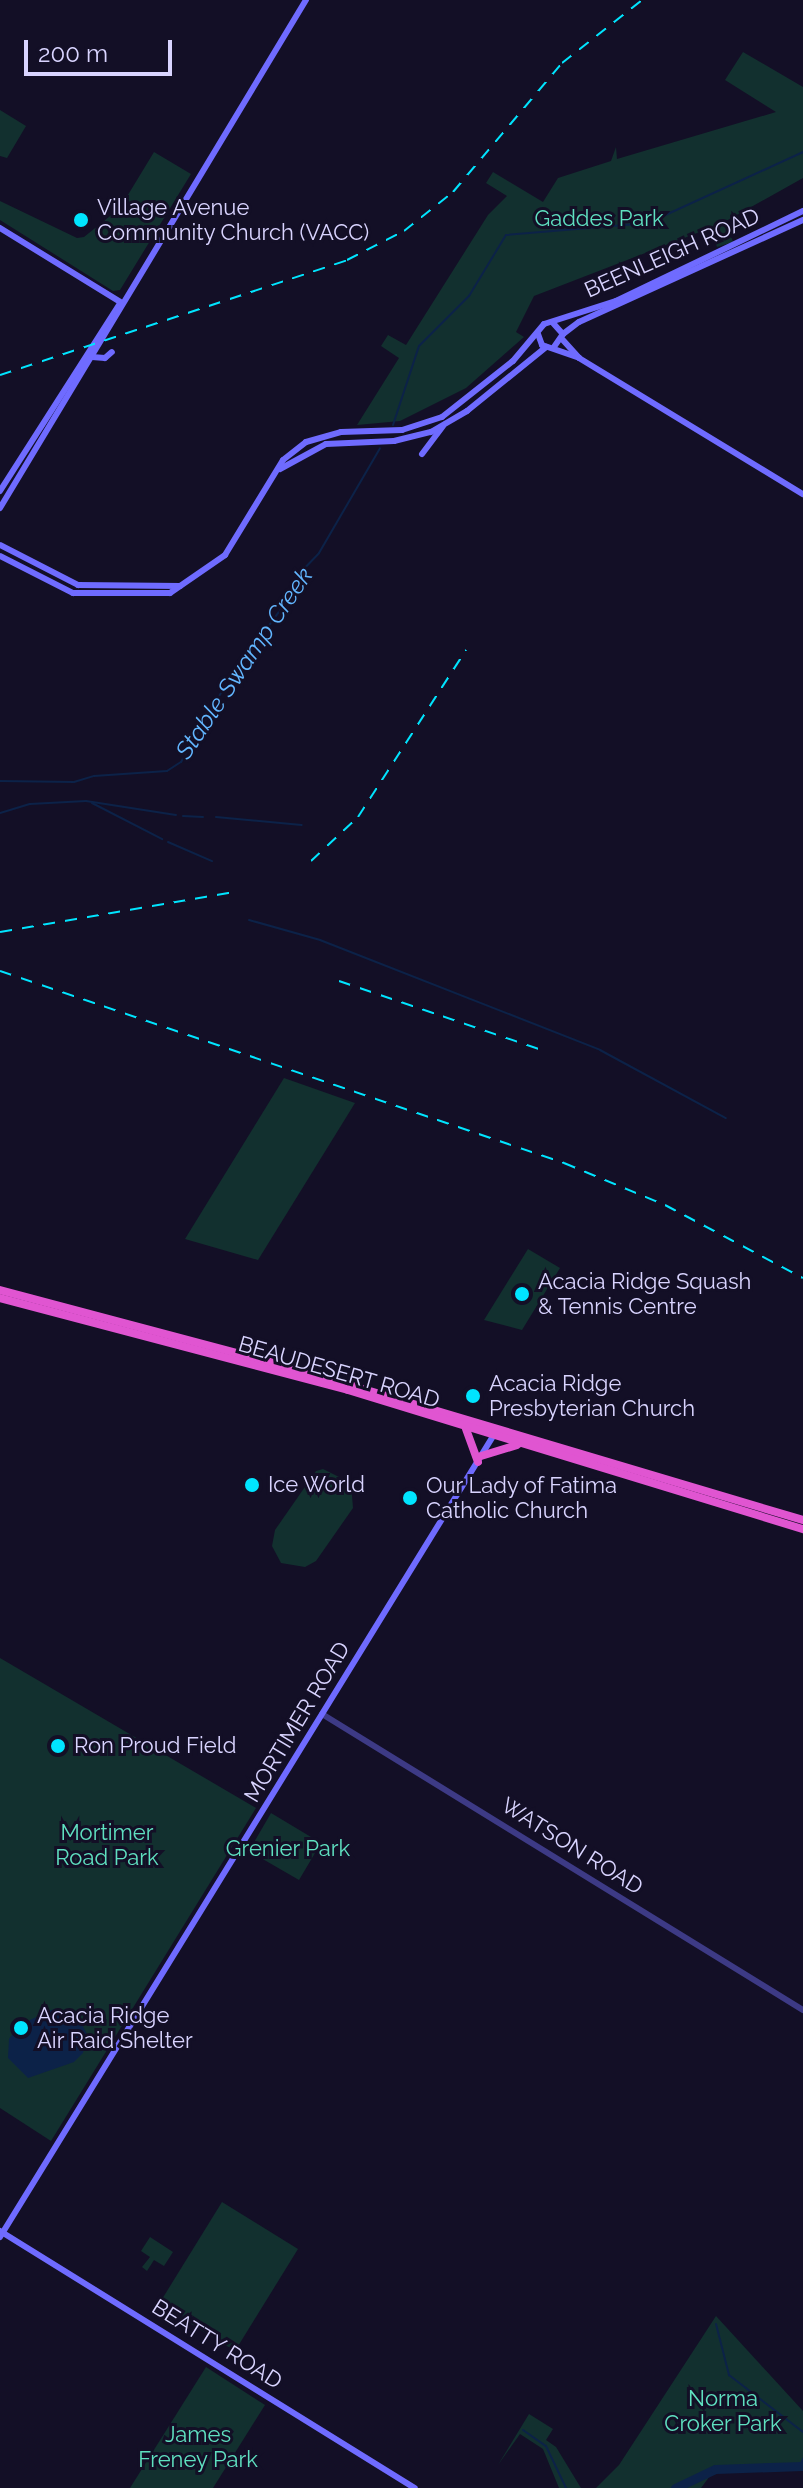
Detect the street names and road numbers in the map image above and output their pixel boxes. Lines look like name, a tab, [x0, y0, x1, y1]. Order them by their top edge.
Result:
street label: BEENLEIGH ROAD	[580, 203, 764, 303]
street label: BEAUDESERT ROAD	[235, 1331, 443, 1413]
street label: MORTIMER ROAD	[239, 1637, 355, 1807]
street label: WATSON ROAD	[496, 1792, 648, 1900]
street label: BEATTY ROAD	[147, 2293, 287, 2395]

